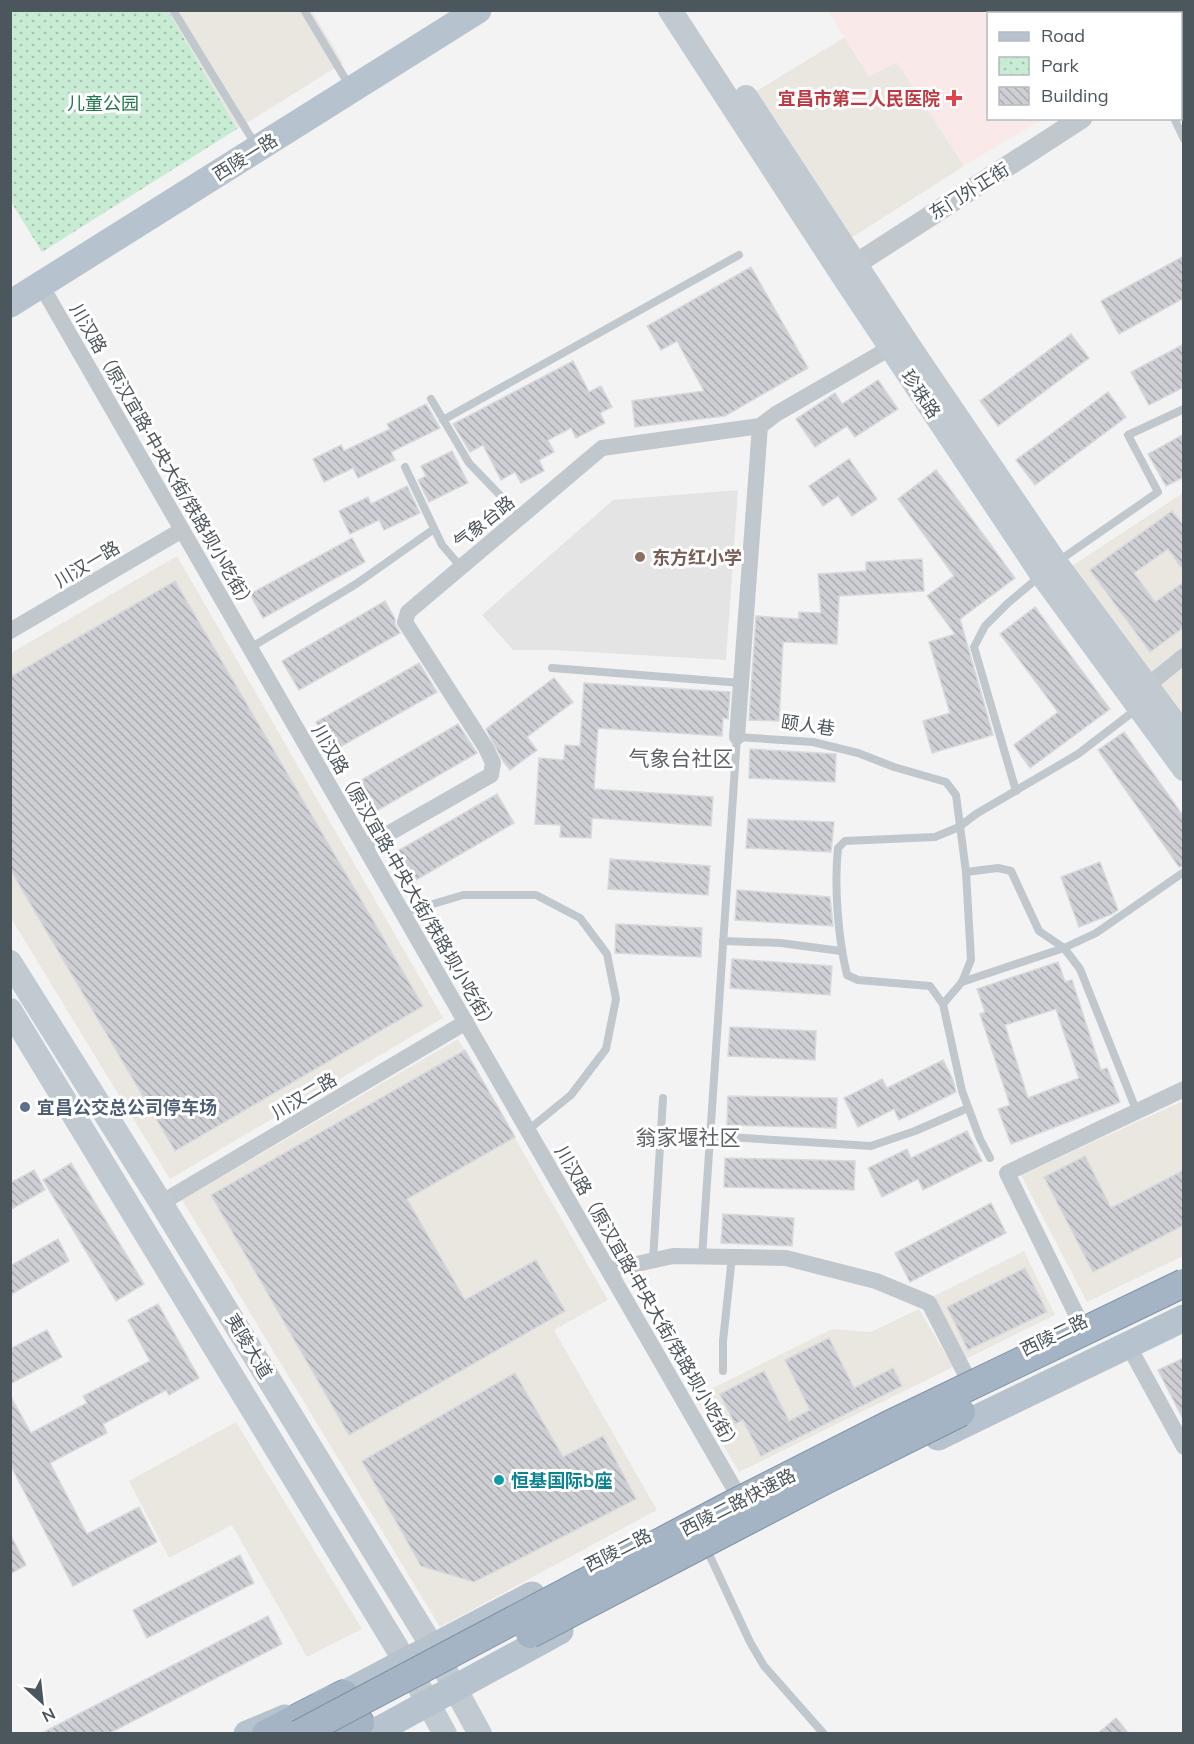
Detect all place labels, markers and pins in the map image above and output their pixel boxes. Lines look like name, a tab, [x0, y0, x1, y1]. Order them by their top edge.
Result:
place label: 宜昌市第二人民医院	[778, 87, 940, 110]
marker: 宜昌市第二人民医院	[945, 89, 963, 107]
place label: 东方红小学	[652, 546, 742, 569]
marker: 东方红小学	[633, 550, 647, 564]
place label: 宜昌公交总公司停车场	[37, 1096, 217, 1119]
marker: 宜昌公交总公司停车场	[18, 1100, 32, 1114]
place label: 恒基国际b座	[511, 1469, 612, 1492]
marker: 恒基国际b座	[492, 1473, 506, 1487]

